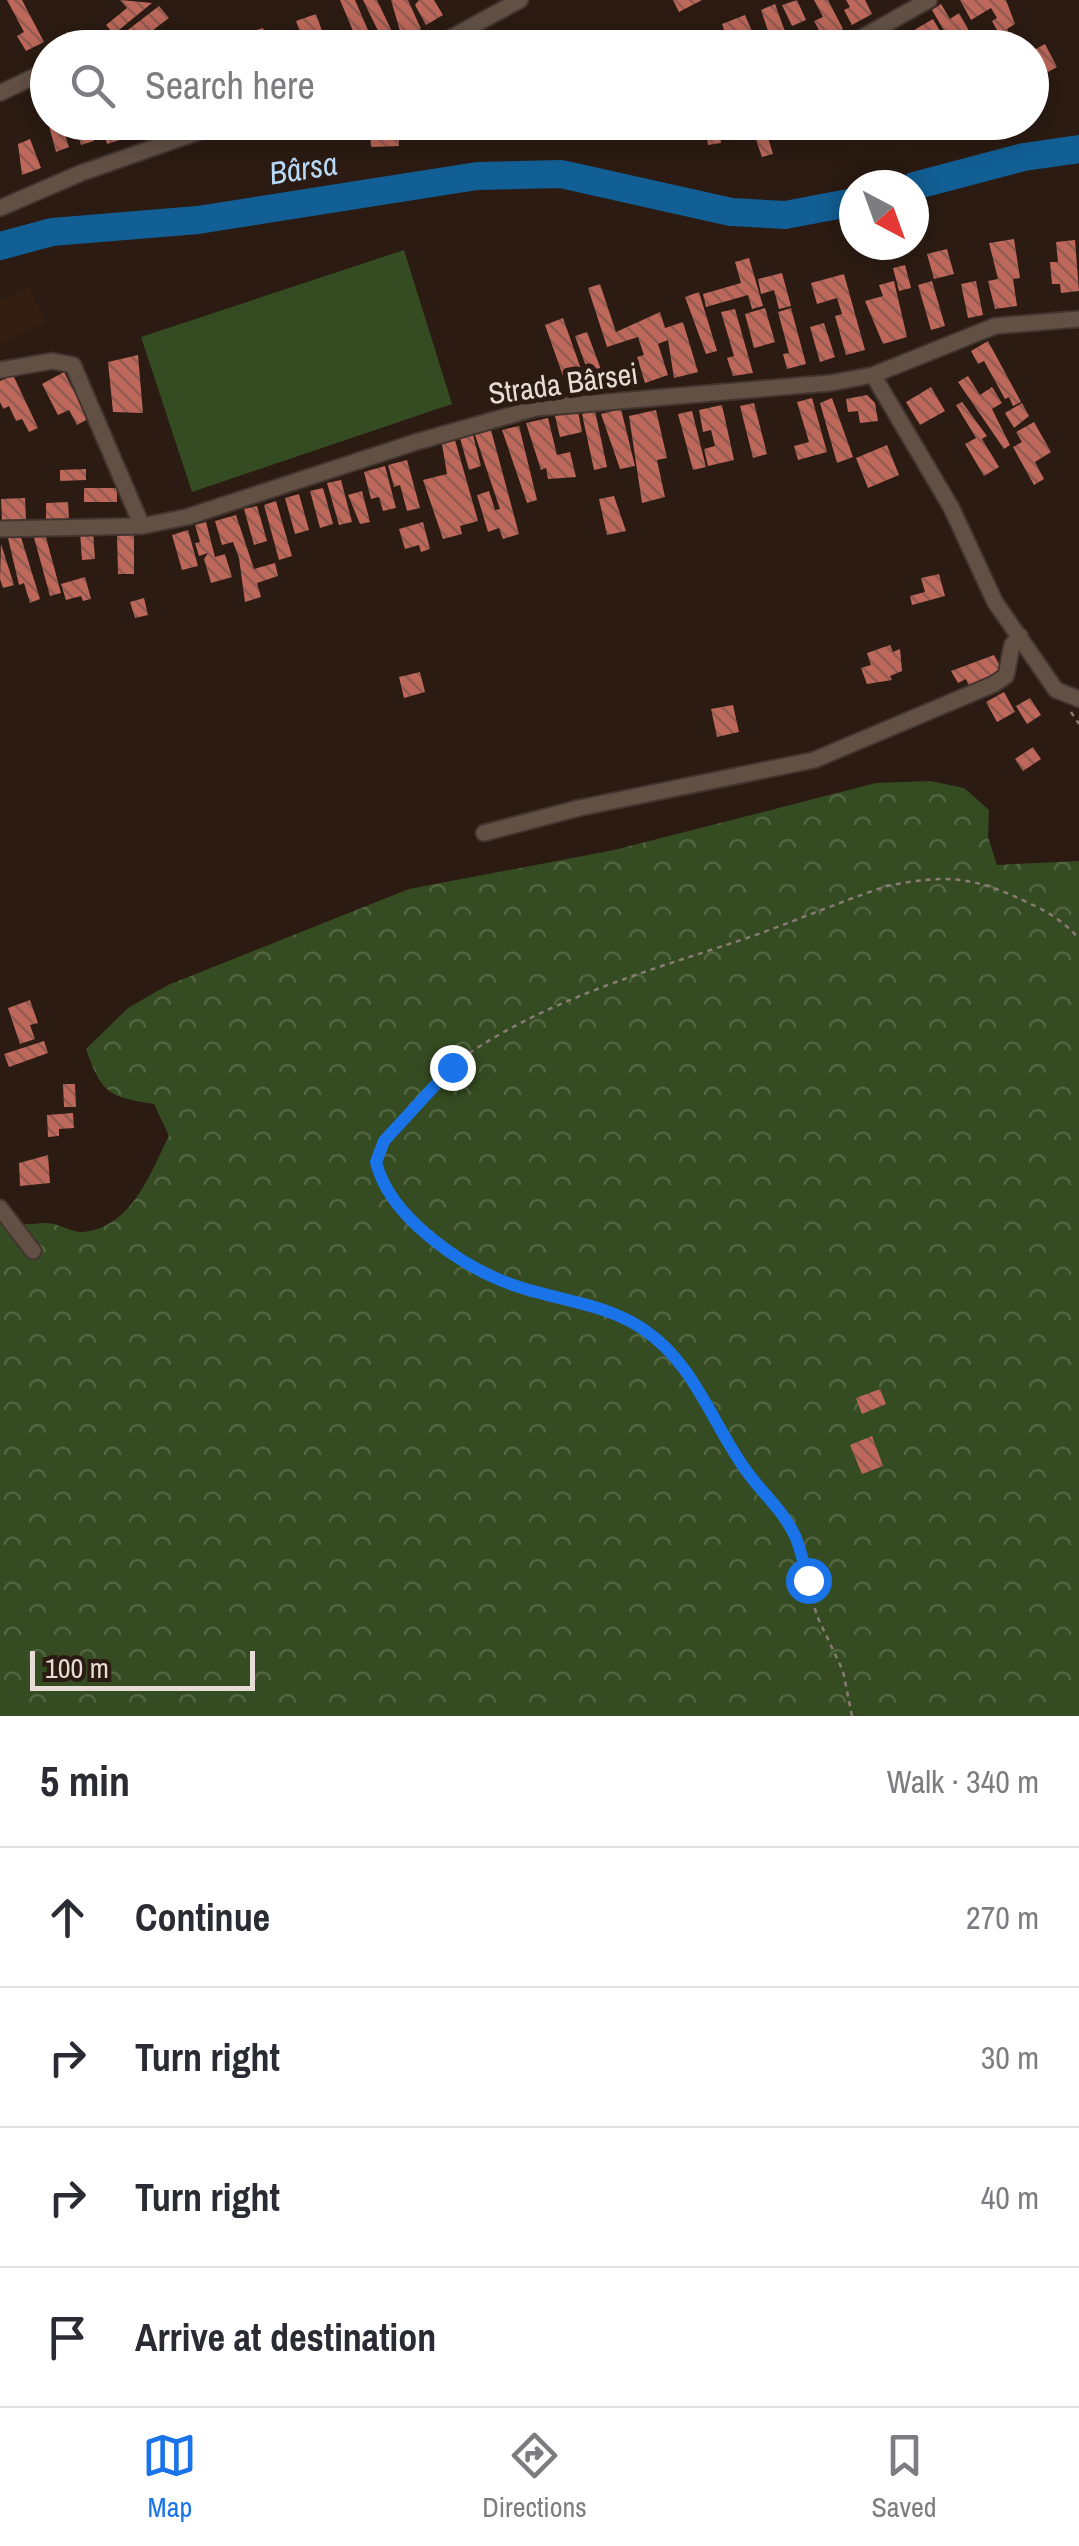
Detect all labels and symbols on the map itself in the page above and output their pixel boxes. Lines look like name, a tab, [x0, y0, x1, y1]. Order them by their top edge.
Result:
water label: Bârsa	[266, 141, 340, 195]
north arrow	[839, 170, 929, 260]
street label: Strada Bârsei	[486, 353, 640, 413]
route end	[430, 1045, 476, 1091]
route start	[786, 1558, 832, 1604]
scale bar	[30, 1646, 255, 1690]

